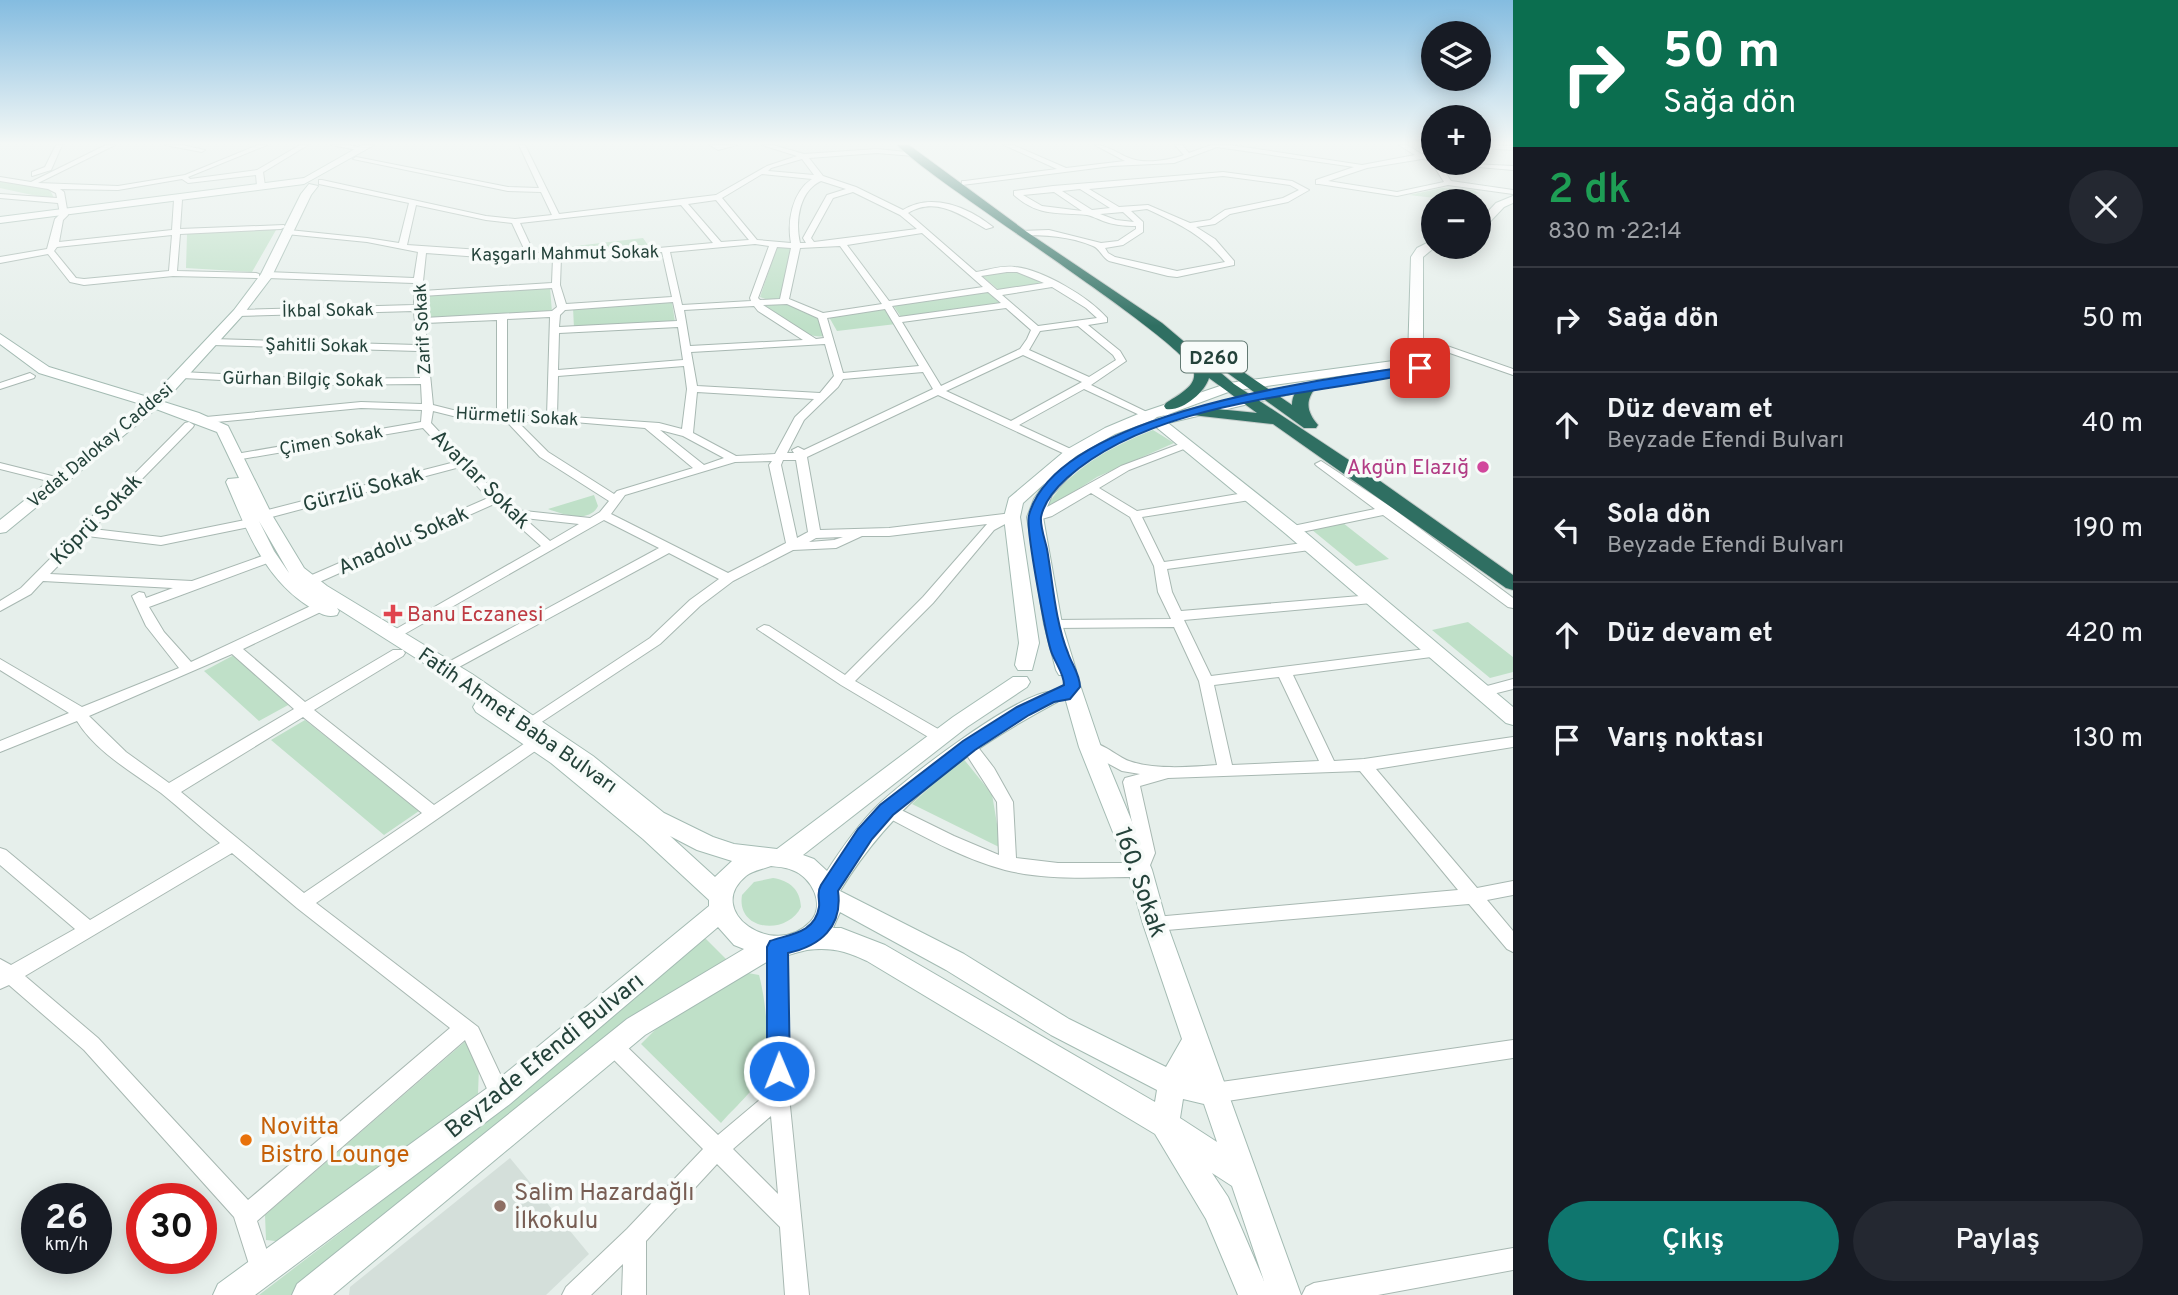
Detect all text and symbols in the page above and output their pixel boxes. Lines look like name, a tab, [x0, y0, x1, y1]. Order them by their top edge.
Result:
map controls	[1421, 21, 1491, 259]
button: layers	[1421, 21, 1491, 91]
text: 50 m	[1663, 23, 1780, 85]
icon: right	[1548, 28, 1639, 119]
text: Sağa dön	[1663, 84, 1796, 124]
button: +	[1421, 105, 1491, 175]
text: 2 dk	[1548, 165, 1631, 218]
button: close	[2069, 170, 2143, 244]
button: −	[1421, 189, 1491, 259]
text: 830 m · 22:14	[1548, 218, 1682, 247]
street label: Kaşgarlı Mahmut Sokak	[471, 241, 659, 268]
street label: Zarif Sokak	[410, 283, 437, 375]
street label: İkbal Sokak	[282, 297, 374, 324]
icon: right	[1548, 301, 1586, 339]
text: Sağa dön	[1607, 303, 1719, 336]
text: 50 m	[2082, 303, 2143, 336]
street label: Şahitli Sokak	[265, 334, 369, 359]
pin	[1390, 338, 1450, 398]
road number: D260	[1181, 342, 1247, 372]
icon: arrive	[1401, 349, 1439, 387]
street label: Gürhan Bilgiç Sokak	[222, 368, 384, 393]
street label: Vedat Dalokay Caddesi	[23, 379, 178, 514]
text: Düz devam et	[1607, 394, 1773, 427]
street label: Hürmetli Sokak	[455, 403, 579, 432]
icon: ahead	[1548, 406, 1586, 444]
text: 40 m	[2082, 408, 2143, 441]
street label: Çimen Sokak	[278, 421, 385, 462]
street label: Avarlar Sokak	[425, 425, 535, 535]
text: Beyzade Efendi Bulvarı	[1607, 427, 1844, 456]
place label: Akgün Elazığ	[1347, 455, 1469, 482]
marker: Akgün Elazığ	[1475, 459, 1491, 475]
street label: Gürzlü Sokak	[300, 461, 427, 520]
street label: Köprü Sokak	[46, 469, 149, 572]
text: Sola dön	[1607, 499, 1711, 532]
street label: Anadolu Sokak	[334, 501, 473, 582]
icon: left	[1548, 511, 1586, 549]
text: 190 m	[2073, 513, 2143, 546]
text: Beyzade Efendi Bulvarı	[1607, 532, 1844, 561]
place label: Banu Eczanesi	[407, 602, 543, 629]
marker: Banu Eczanesi	[385, 606, 401, 622]
icon: ahead	[1548, 616, 1586, 654]
text: Düz devam et	[1607, 618, 1773, 651]
text: 420 m	[2066, 618, 2143, 651]
street label: Fatih Ahmet Baba Bulvarı	[412, 642, 622, 800]
icon: arrive	[1548, 721, 1586, 759]
text: Varış noktası	[1607, 723, 1764, 756]
text: 130 m	[2073, 723, 2143, 756]
street label: 160. Sokak	[1106, 824, 1172, 942]
street label: Beyzade Efendi Bulvarı	[440, 967, 651, 1146]
position arrow	[742, 1034, 816, 1108]
place label: Novitta Bistro Lounge	[260, 1113, 409, 1171]
marker: Novitta Bistro Lounge	[238, 1132, 254, 1148]
place label: Salim Hazardağlı İlkokulu	[514, 1179, 694, 1237]
speed limit sign: 30	[126, 1183, 217, 1274]
text: 26	[45, 1197, 88, 1241]
marker: Salim Hazardağlı İlkokulu	[492, 1198, 508, 1214]
button: Çıkış	[1548, 1201, 1839, 1281]
button: Paylaş	[1853, 1201, 2143, 1281]
text: km/h	[45, 1234, 88, 1257]

